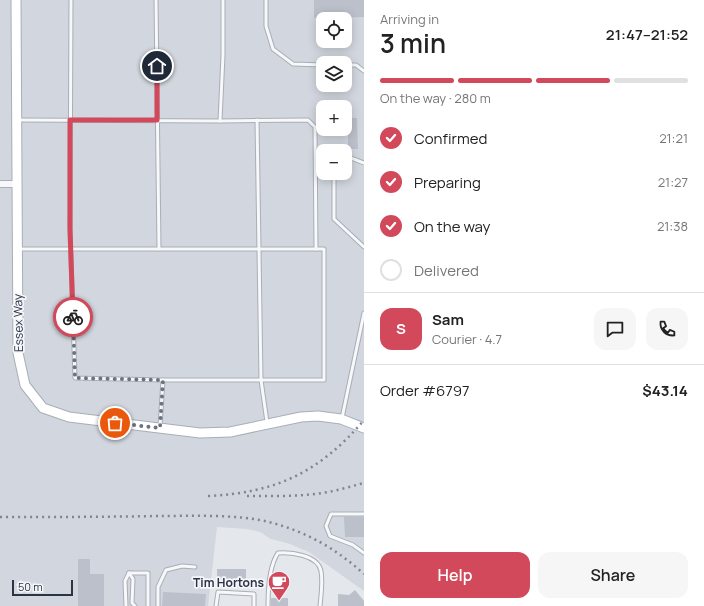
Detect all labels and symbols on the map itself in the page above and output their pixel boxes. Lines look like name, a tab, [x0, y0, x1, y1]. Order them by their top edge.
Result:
pin	[140, 49, 174, 83]
street label: Essex Way	[9, 293, 27, 352]
courier	[53, 297, 93, 337]
pin	[98, 406, 132, 440]
cafe icon: Tim Hortons	[266, 569, 292, 602]
place label: Tim Hortons	[193, 574, 264, 591]
scale bar	[12, 578, 73, 597]

